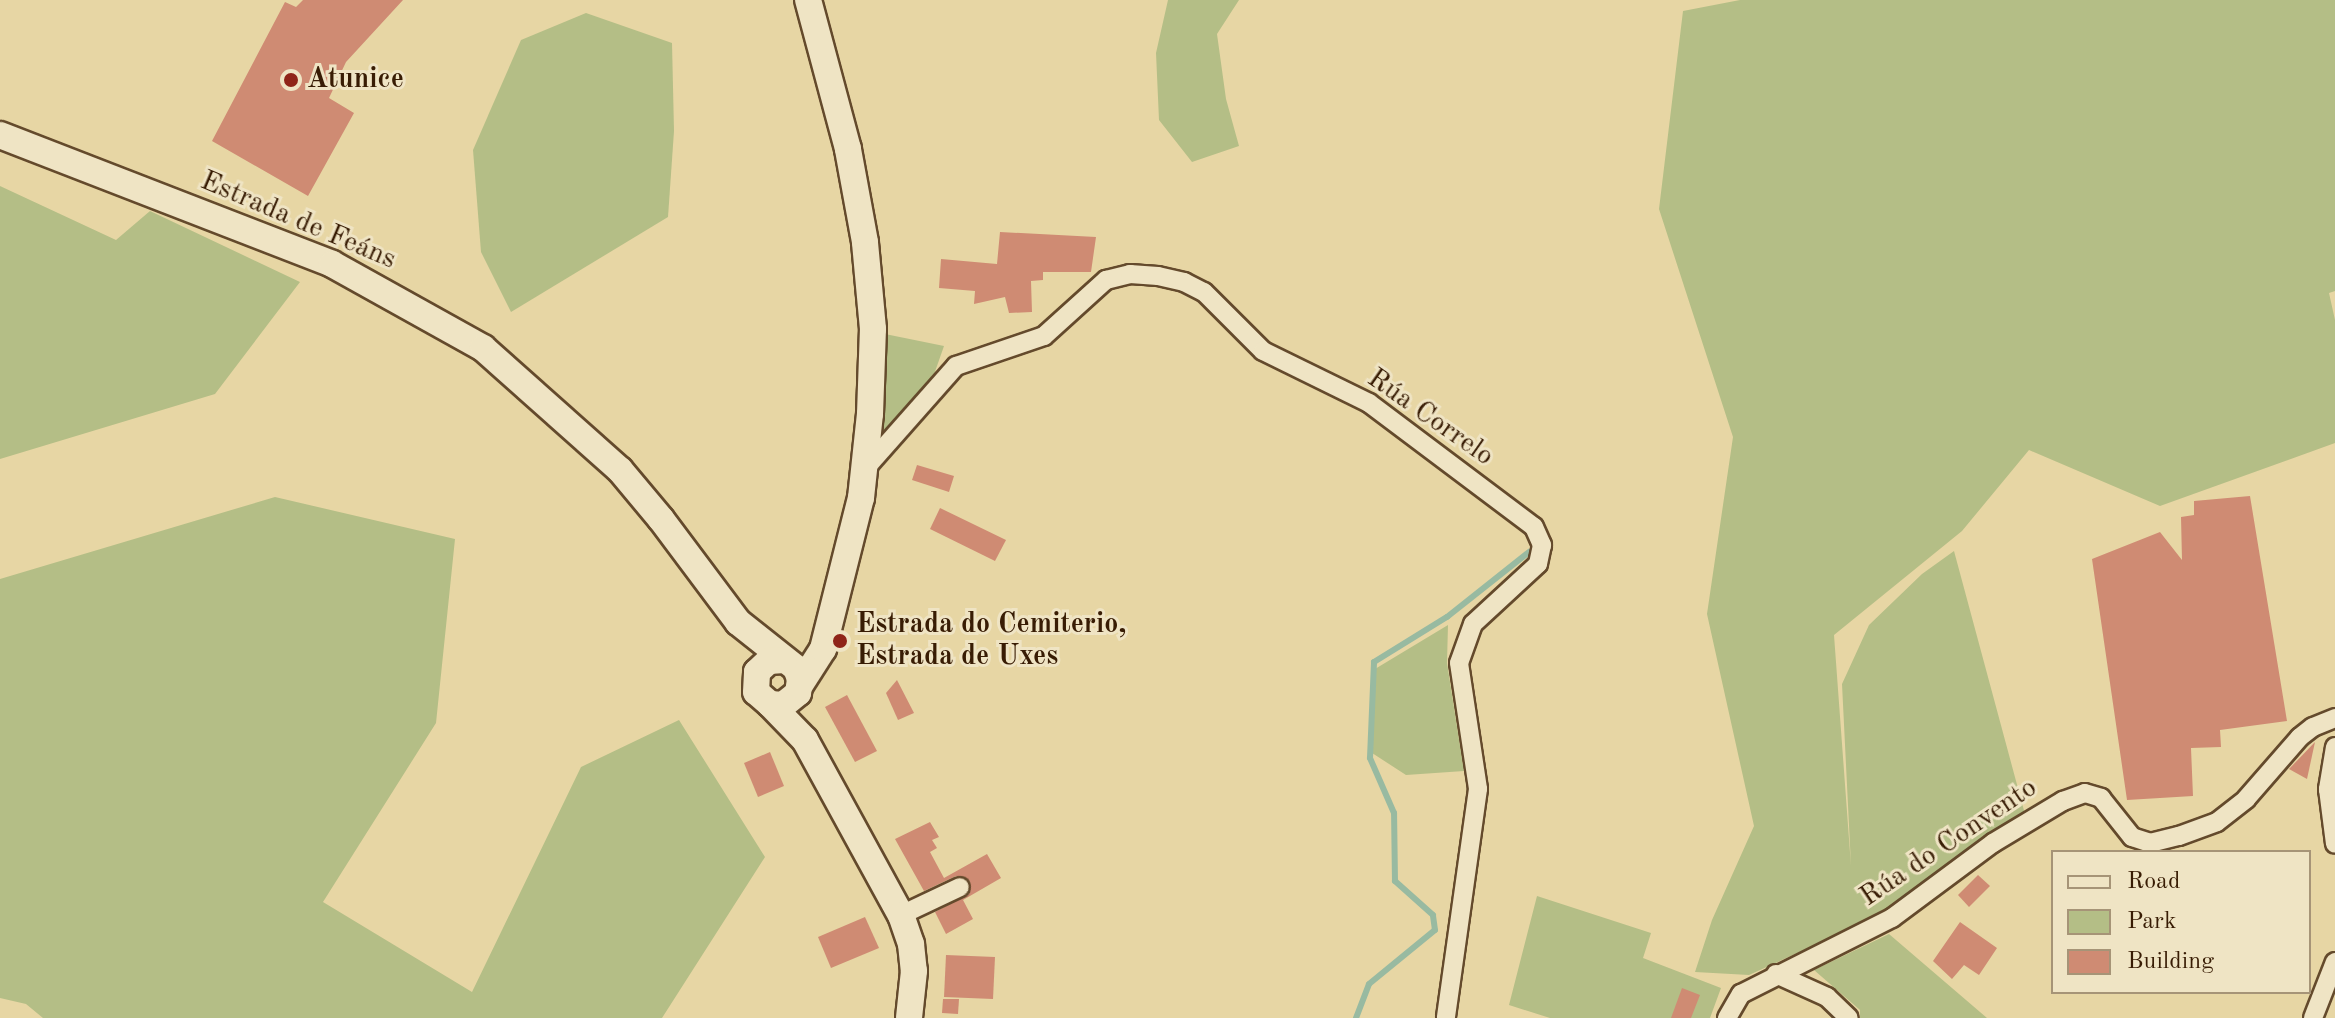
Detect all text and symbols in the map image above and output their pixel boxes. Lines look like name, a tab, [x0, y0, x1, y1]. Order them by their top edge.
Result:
place label: Atunice	[307, 63, 404, 97]
marker: Atunice	[282, 71, 300, 89]
street label: Estrada de Feáns	[195, 165, 401, 277]
street label: Rúa Correlo	[1360, 362, 1500, 474]
place label: Estrada do Cemiterio, Estrada de Uxes	[856, 608, 1126, 674]
marker: Estrada do Cemiterio, Estrada de Uxes	[831, 632, 849, 650]
street label: Rúa do Convento	[1854, 771, 2044, 915]
legend	[2051, 850, 2311, 994]
text: Road	[2127, 870, 2180, 894]
text: Park	[2127, 910, 2176, 934]
text: Building	[2127, 950, 2214, 974]

